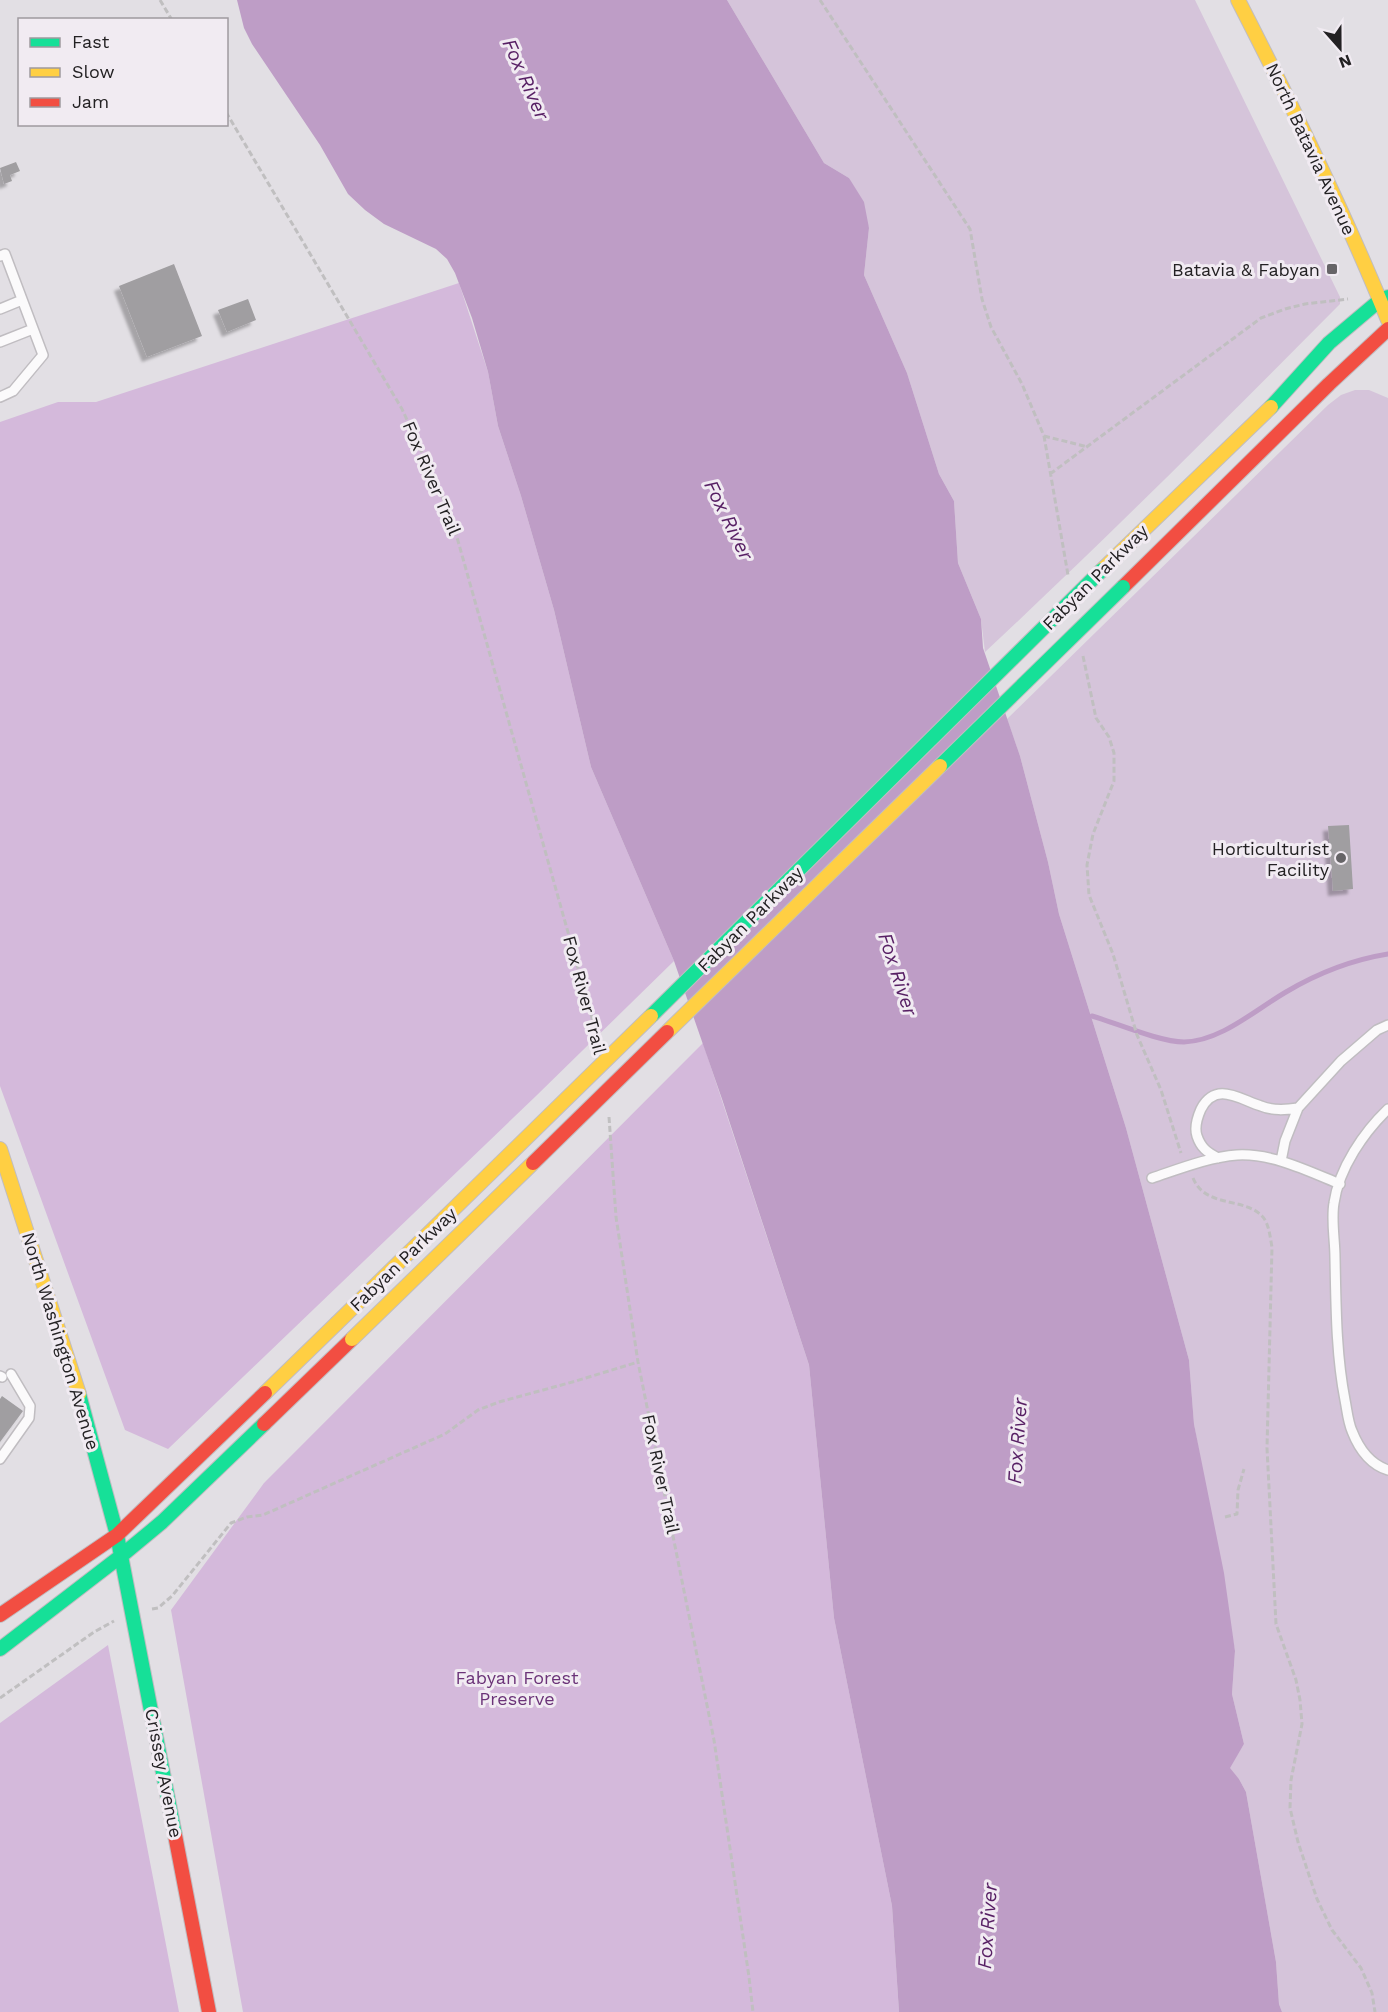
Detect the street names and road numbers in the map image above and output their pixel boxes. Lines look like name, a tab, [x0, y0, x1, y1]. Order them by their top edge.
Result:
street label: North Batavia Avenue	[1261, 59, 1361, 239]
street label: Fox River Trail	[399, 418, 466, 539]
street label: Fabyan Parkway	[1038, 519, 1153, 634]
street label: Fabyan Parkway	[693, 861, 808, 976]
street label: Fox River Trail	[559, 933, 611, 1057]
street label: Fabyan Parkway	[345, 1202, 461, 1315]
street label: North Washington Avenue	[18, 1230, 104, 1452]
street label: Fox River Trail	[638, 1412, 684, 1536]
street label: Crissey Avenue	[141, 1707, 187, 1839]

